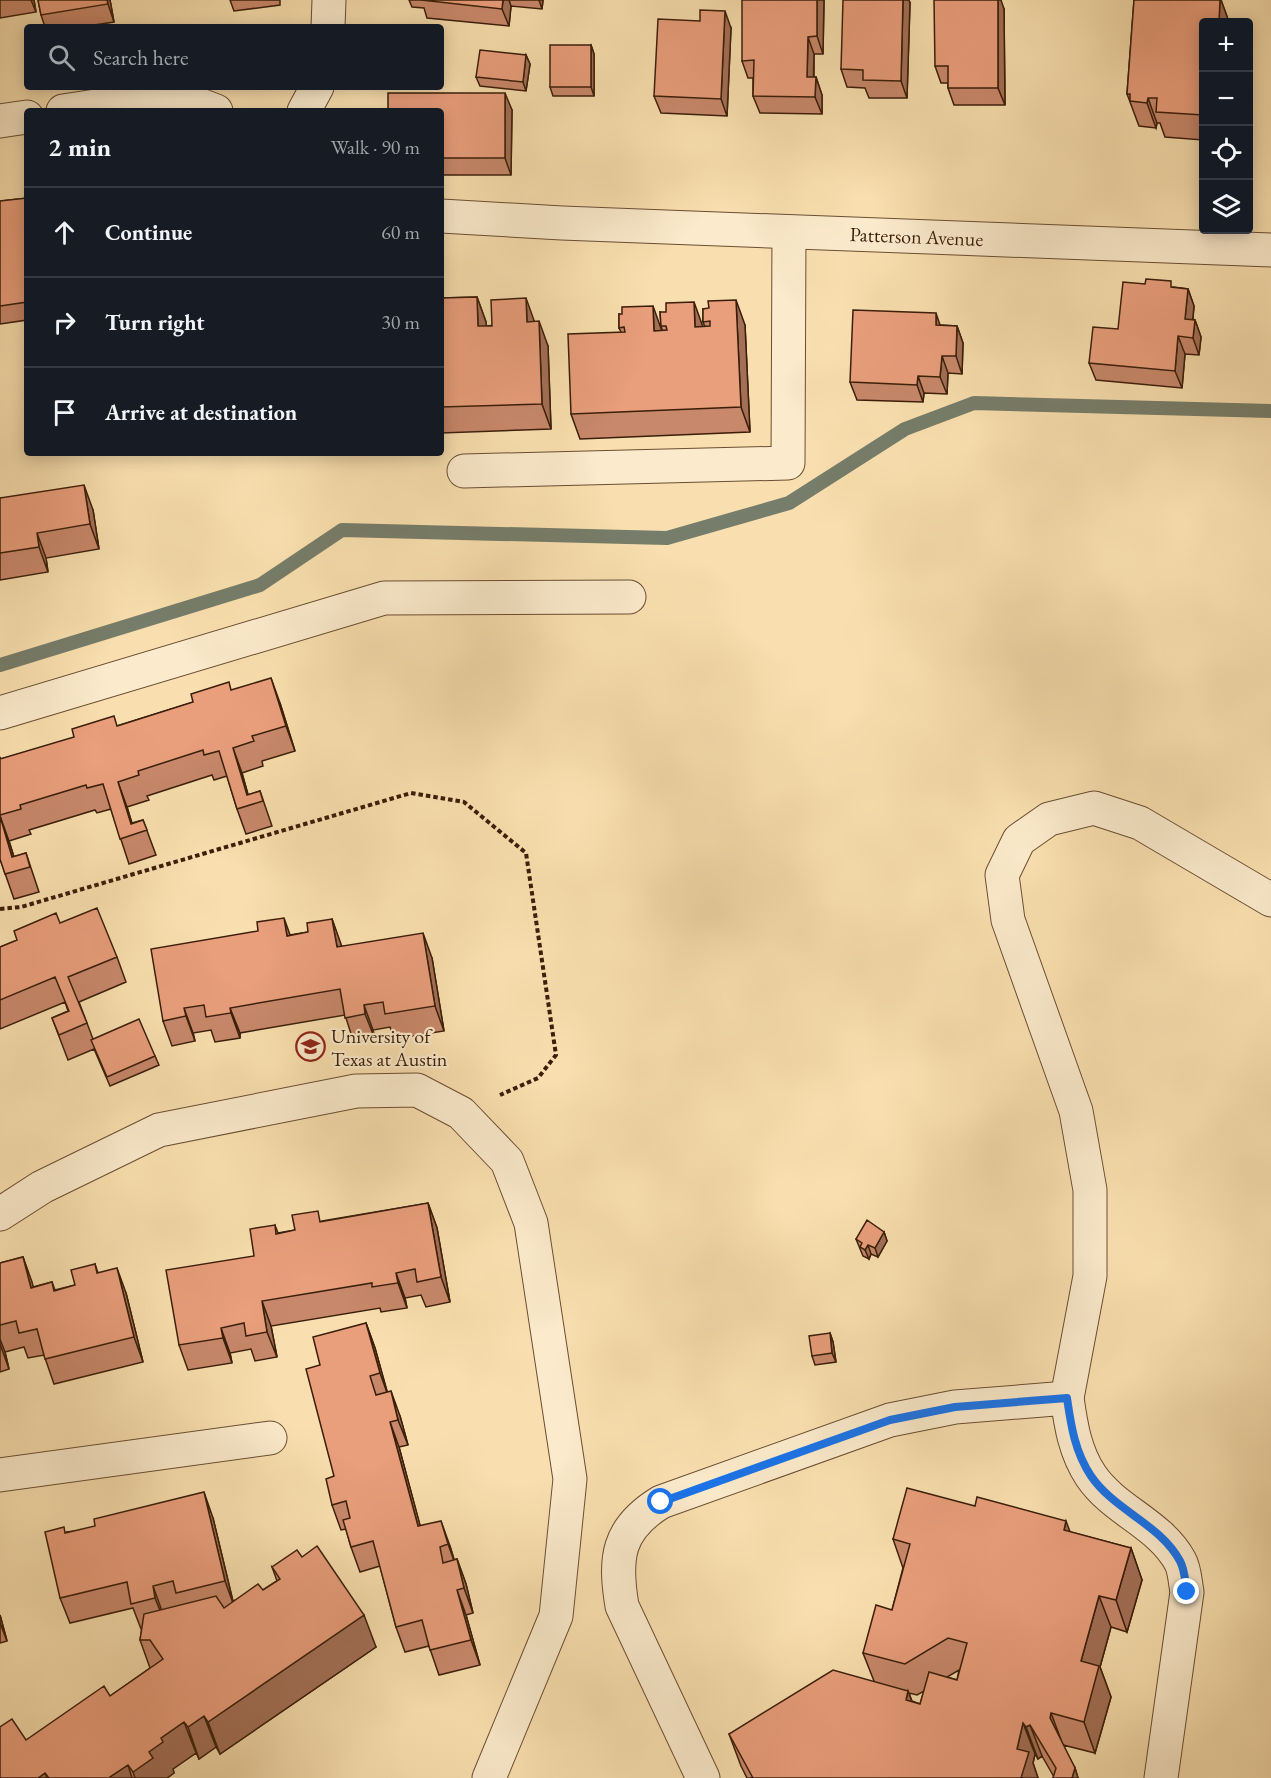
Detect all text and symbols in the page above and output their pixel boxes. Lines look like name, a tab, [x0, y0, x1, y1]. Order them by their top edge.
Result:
map controls	[1199, 18, 1253, 234]
button: +	[1199, 18, 1253, 72]
search box	[24, 24, 444, 90]
icon: search	[45, 41, 78, 74]
text: Search here	[93, 43, 188, 72]
button: −	[1199, 72, 1253, 126]
button: locate	[1199, 126, 1253, 180]
text: 2 min	[48, 130, 111, 164]
text: Walk · 90 m	[331, 134, 420, 160]
button: layers	[1199, 180, 1253, 234]
icon: ahead	[48, 216, 81, 249]
text: Continue	[105, 218, 192, 247]
text: 60 m	[381, 219, 420, 245]
street label: Patterson Avenue	[849, 221, 984, 252]
icon: right	[48, 306, 81, 339]
text: Turn right	[105, 308, 204, 337]
text: 30 m	[381, 309, 420, 335]
icon: arrive	[48, 396, 81, 429]
text: Arrive at destination	[105, 398, 297, 427]
place label: University of Texas at Austin	[331, 1023, 448, 1072]
school or university icon: University of Texas at Austin	[294, 1031, 326, 1063]
route start	[647, 1488, 673, 1514]
route end	[1173, 1578, 1199, 1604]

